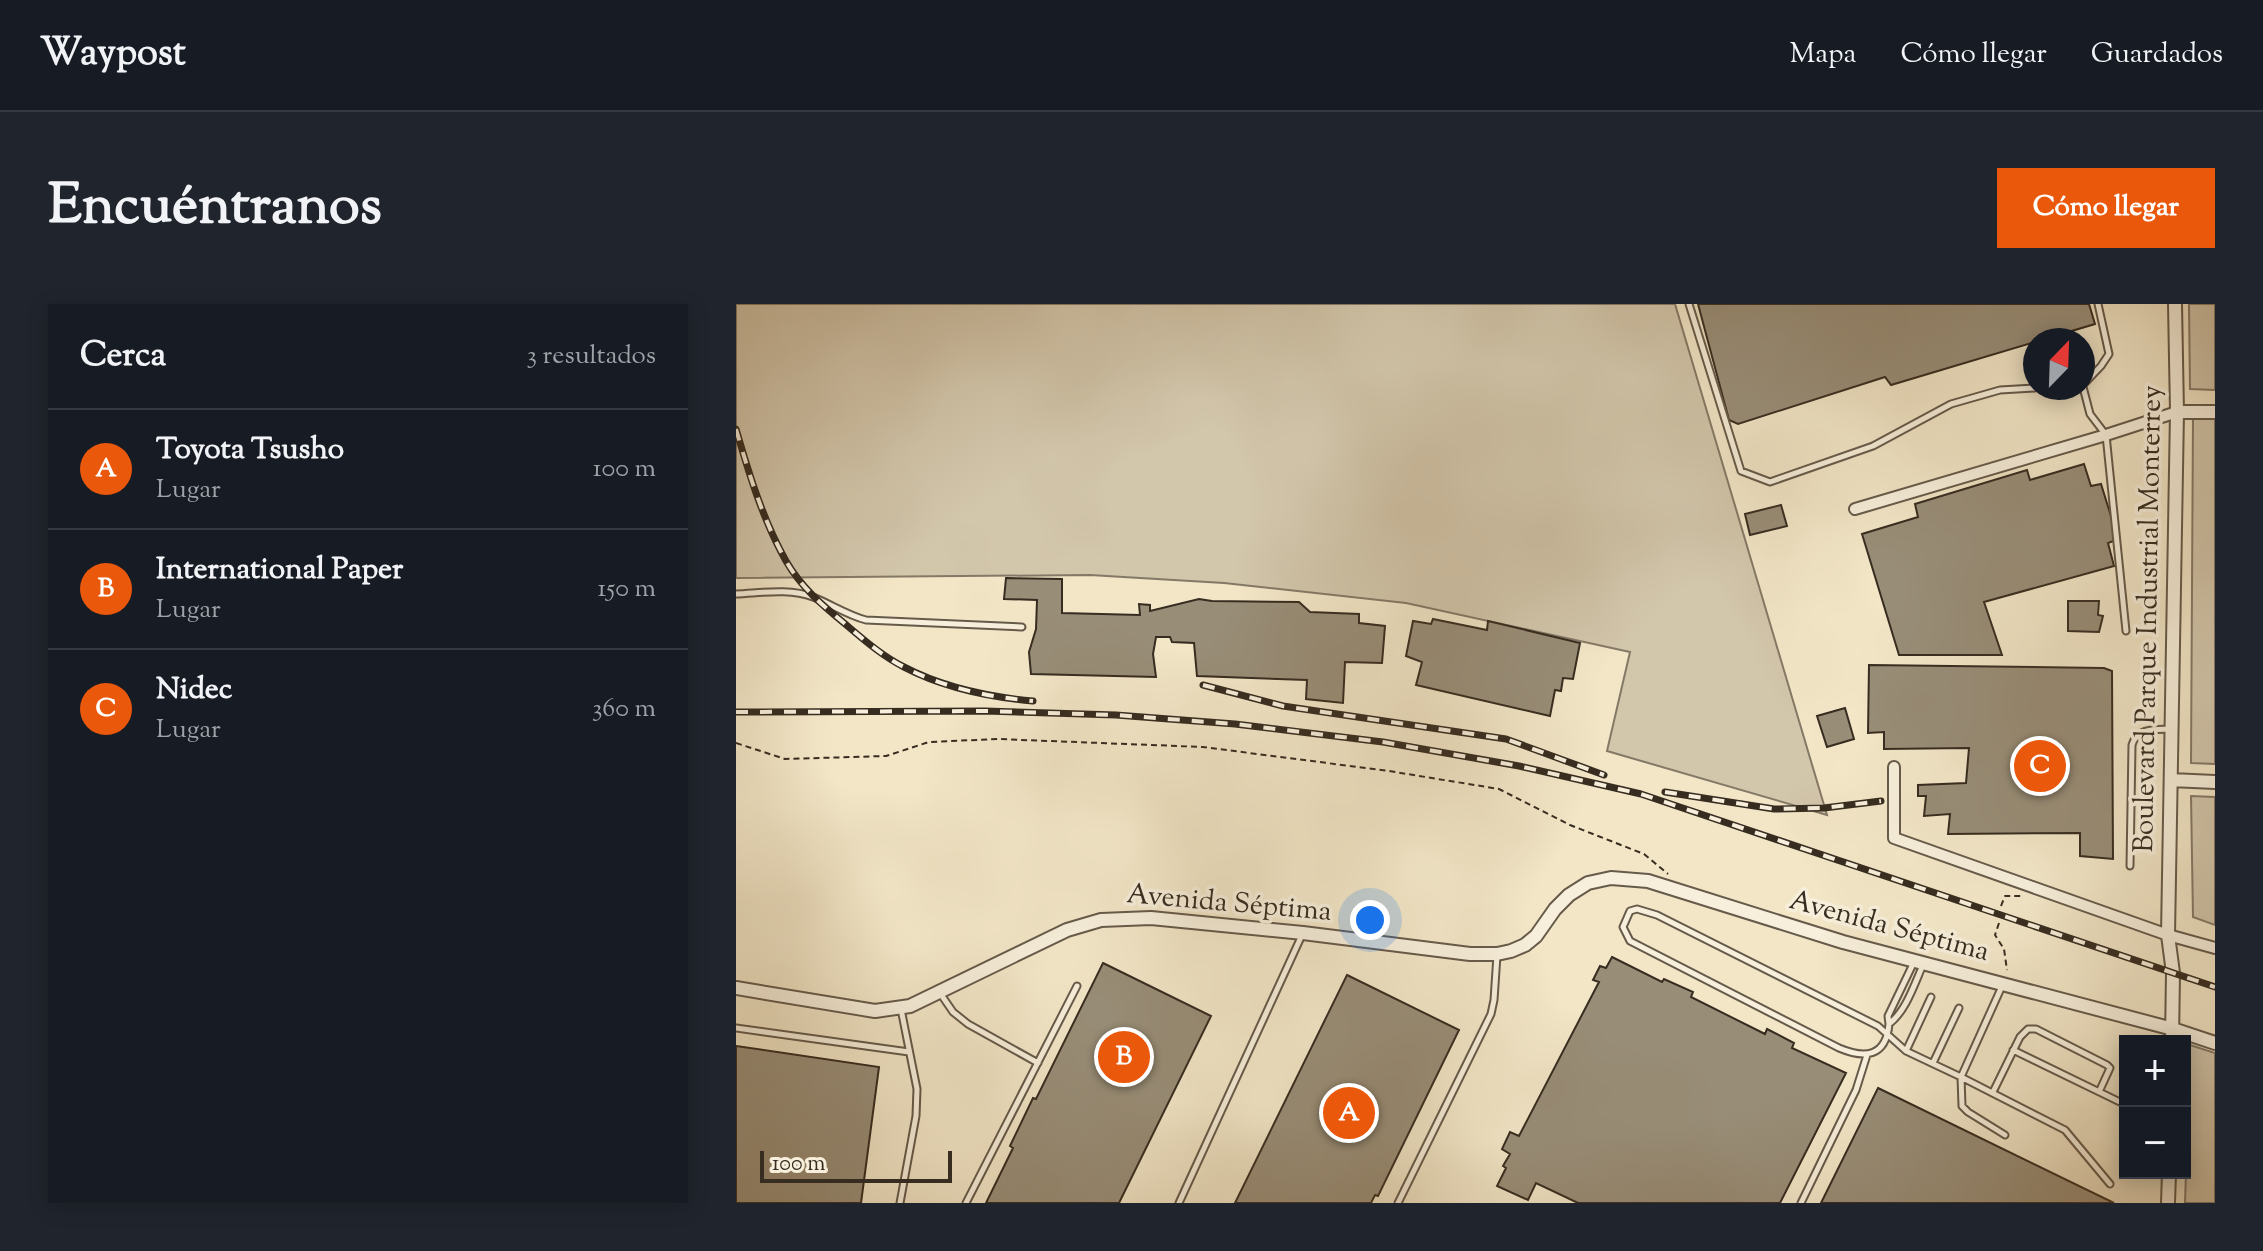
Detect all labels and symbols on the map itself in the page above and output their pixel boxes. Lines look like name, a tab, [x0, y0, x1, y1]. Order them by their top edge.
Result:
north arrow	[2023, 328, 2095, 400]
street label: Boulevard Parque Industrial Monterrey	[2125, 385, 2173, 853]
pin: C	[2014, 736, 2066, 796]
street label: Avenida Séptima	[1125, 875, 1333, 933]
street label: Avenida Séptima	[1785, 881, 1994, 973]
your location	[1350, 900, 1390, 940]
pin: B	[1098, 1027, 1150, 1087]
pin: A	[1323, 1083, 1375, 1143]
scale bar	[760, 1147, 952, 1183]

